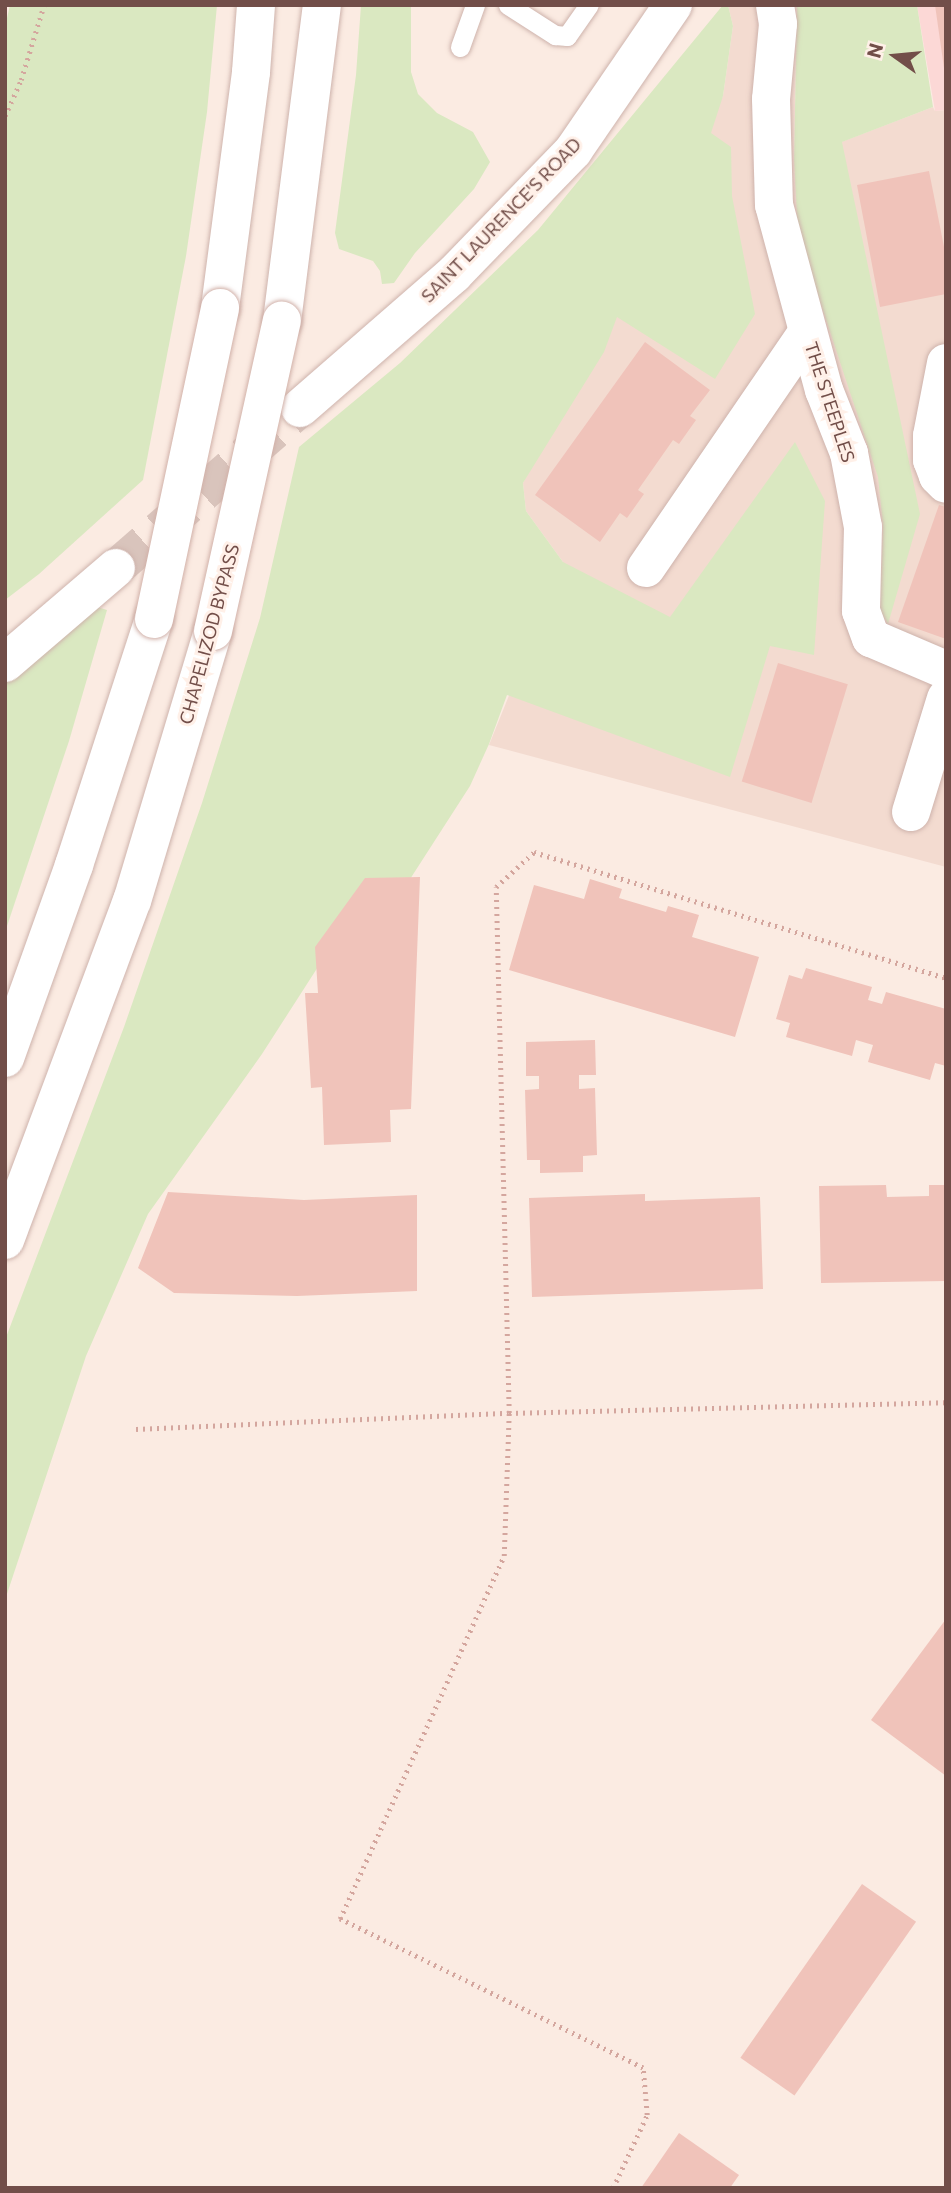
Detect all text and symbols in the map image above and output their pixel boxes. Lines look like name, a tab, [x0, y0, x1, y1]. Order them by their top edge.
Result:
north arrow	[860, 21, 930, 91]
text: N	[861, 41, 887, 60]
street label: SAINT LAURENCE'S ROAD	[417, 133, 585, 307]
street label: THE STEEPLES	[800, 339, 860, 465]
street label: CHAPELIZOD BYPASS	[175, 541, 243, 727]

